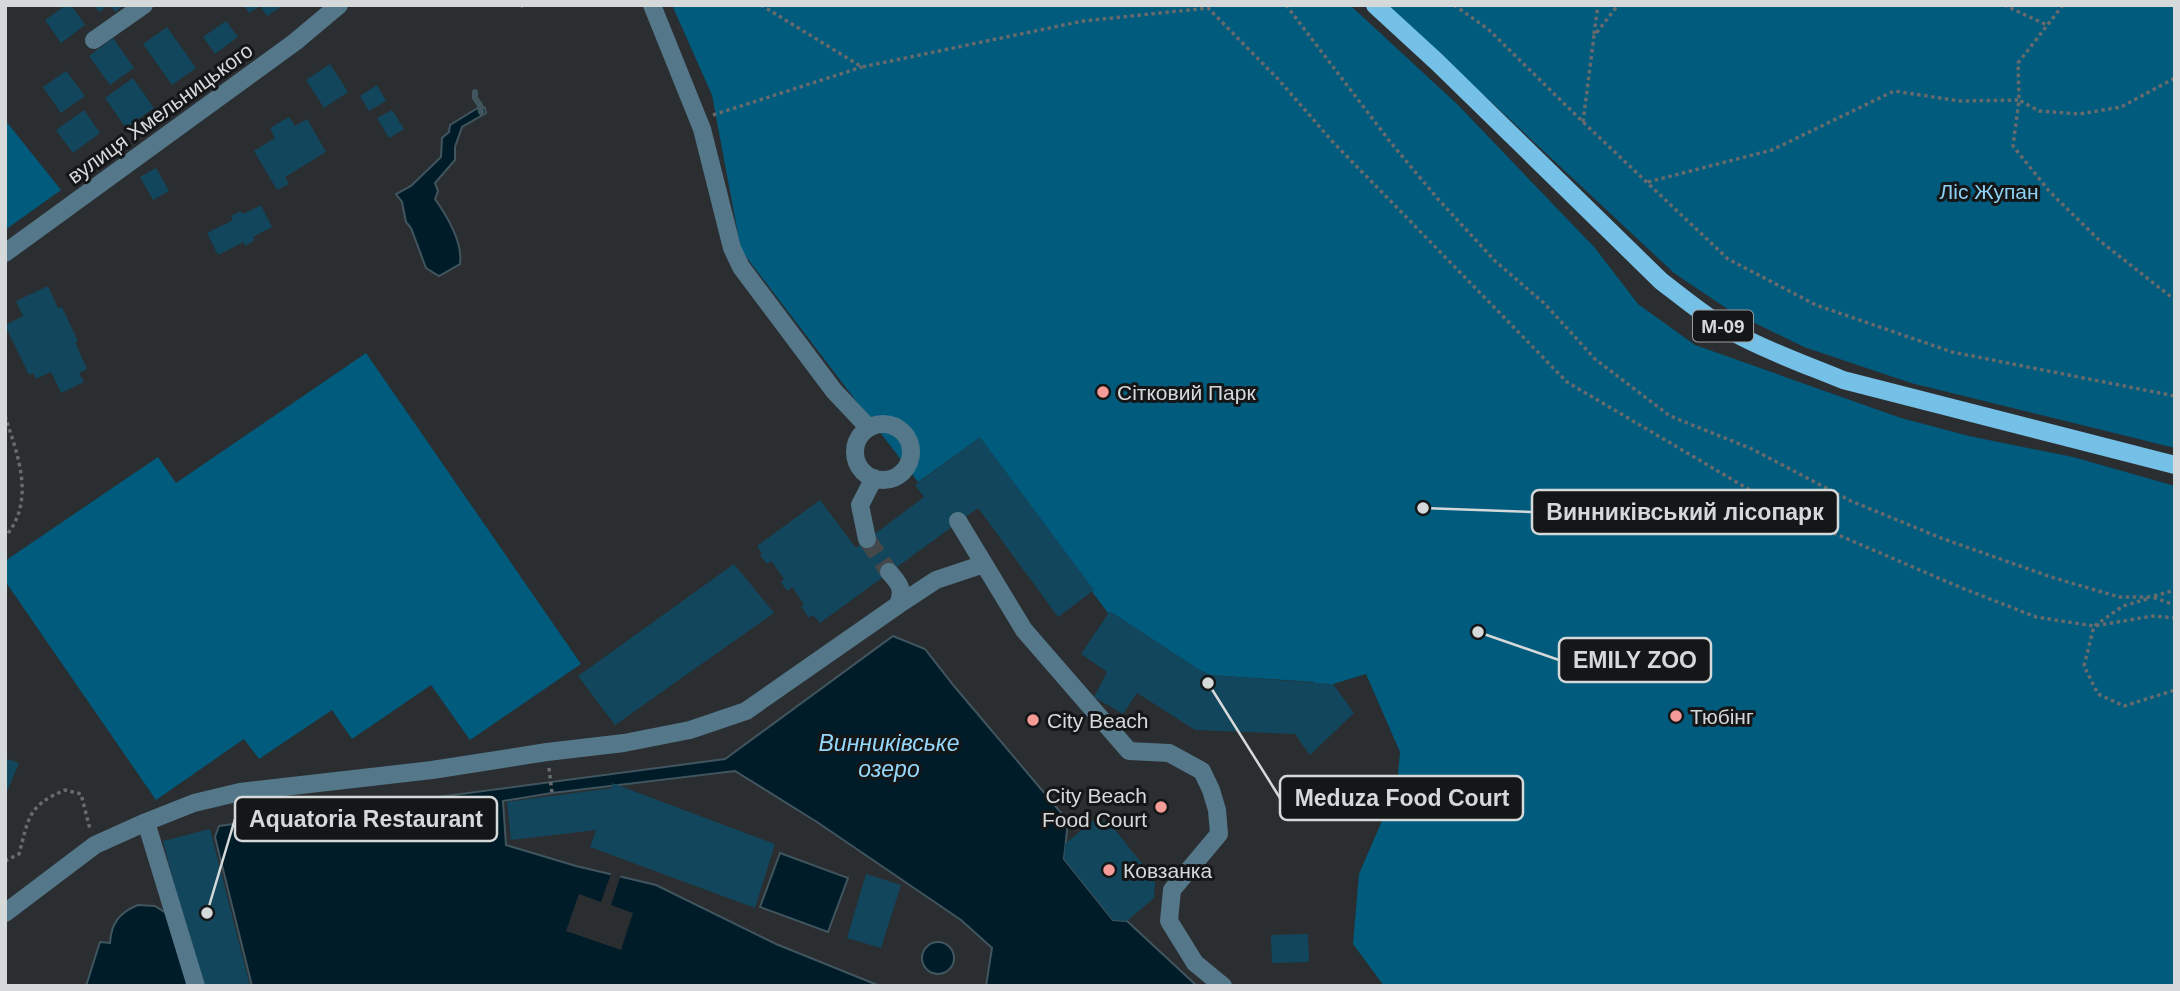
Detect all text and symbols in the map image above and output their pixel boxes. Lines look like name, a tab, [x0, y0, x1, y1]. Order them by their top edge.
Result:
street label: вулиця Хмельницького	[63, 38, 257, 188]
park label: Ліс Жупан	[1939, 180, 2039, 203]
road number: М-09	[1693, 310, 1753, 342]
place label: Сітковий Парк	[1117, 381, 1256, 404]
marker: Сітковий Парк	[1095, 384, 1111, 400]
callout: Винниківський лісопарк	[1532, 490, 1838, 534]
text: Винниківський лісопарк	[1546, 499, 1824, 525]
callout: EMILY ZOO	[1559, 638, 1711, 682]
text: EMILY ZOO	[1573, 647, 1697, 673]
place label: Тюбінг	[1690, 705, 1754, 728]
marker: Тюбінг	[1668, 708, 1684, 724]
place label: City Beach	[1047, 709, 1149, 732]
marker: City Beach	[1025, 712, 1041, 728]
water label: Винниківське озеро	[819, 730, 959, 782]
callout: Meduza Food Court	[1280, 776, 1523, 820]
place label: City Beach Food Court	[1042, 784, 1147, 831]
text: Meduza Food Court	[1295, 785, 1510, 811]
callout: Aquatoria Restaurant	[235, 797, 497, 841]
marker: City Beach Food Court	[1153, 799, 1169, 815]
text: Aquatoria Restaurant	[249, 806, 483, 832]
place label: Ковзанка	[1123, 859, 1212, 882]
marker: Ковзанка	[1101, 862, 1117, 878]

